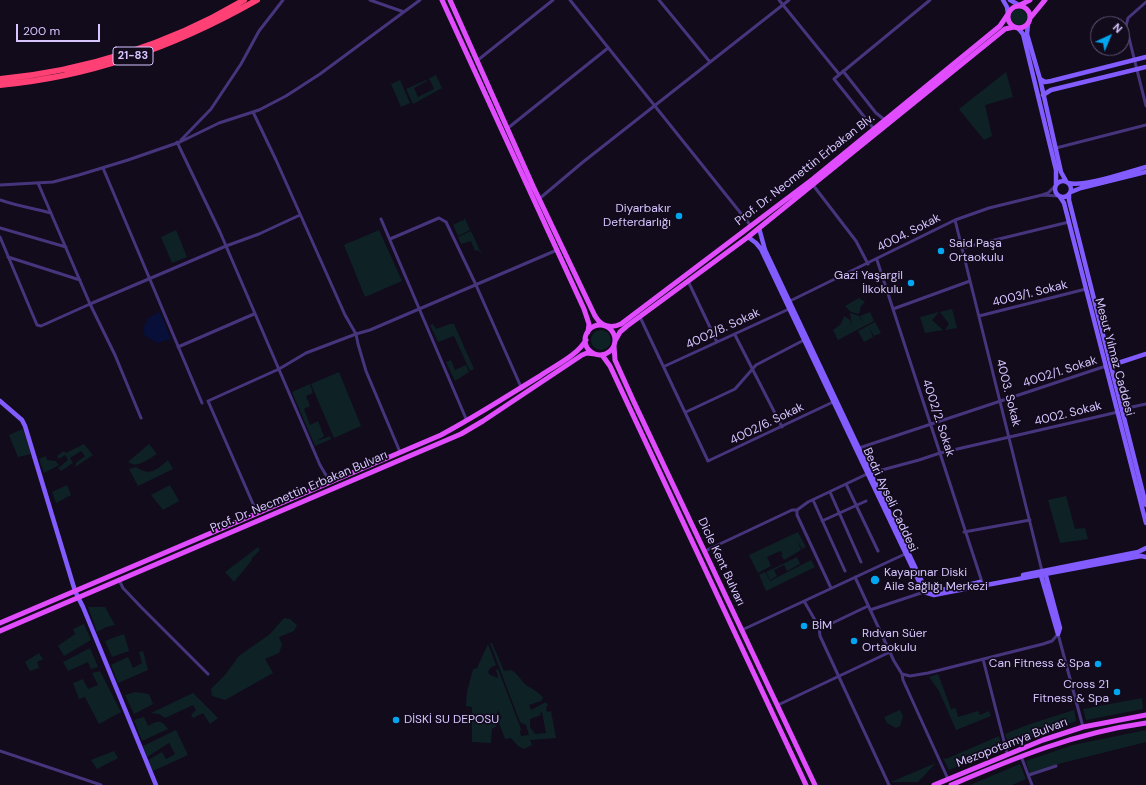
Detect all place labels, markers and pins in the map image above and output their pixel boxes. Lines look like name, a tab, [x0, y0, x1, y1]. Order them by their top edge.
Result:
place label: Diyarbakır Defterdarlığı	[603, 202, 671, 230]
marker: Diyarbakır Defterdarlığı	[674, 211, 684, 221]
place label: Said Paşa Ortaokulu	[949, 237, 1004, 265]
marker: Said Paşa Ortaokulu	[936, 246, 946, 256]
place label: Gazi Yaşargil İlkokulu	[834, 269, 903, 297]
marker: Gazi Yaşargil İlkokulu	[906, 278, 916, 288]
place label: Kayapınar Diski Aile Sağlığı Merkezi	[884, 566, 988, 594]
marker: Kayapınar Diski Aile Sağlığı Merkezi	[869, 574, 881, 586]
place label: BİM	[812, 619, 832, 633]
marker: BİM	[799, 621, 809, 631]
place label: Rıdvan Süer Ortaokulu	[862, 627, 927, 655]
marker: Rıdvan Süer Ortaokulu	[849, 636, 859, 646]
place label: Can Fitness & Spa	[989, 657, 1090, 671]
marker: Can Fitness & Spa	[1093, 659, 1103, 669]
place label: Cross 21 Fitness & Spa	[1033, 678, 1109, 706]
marker: Cross 21 Fitness & Spa	[1112, 687, 1122, 697]
place label: DİSKİ SU DEPOSU	[404, 713, 499, 727]
marker: DİSKİ SU DEPOSU	[391, 715, 401, 725]

